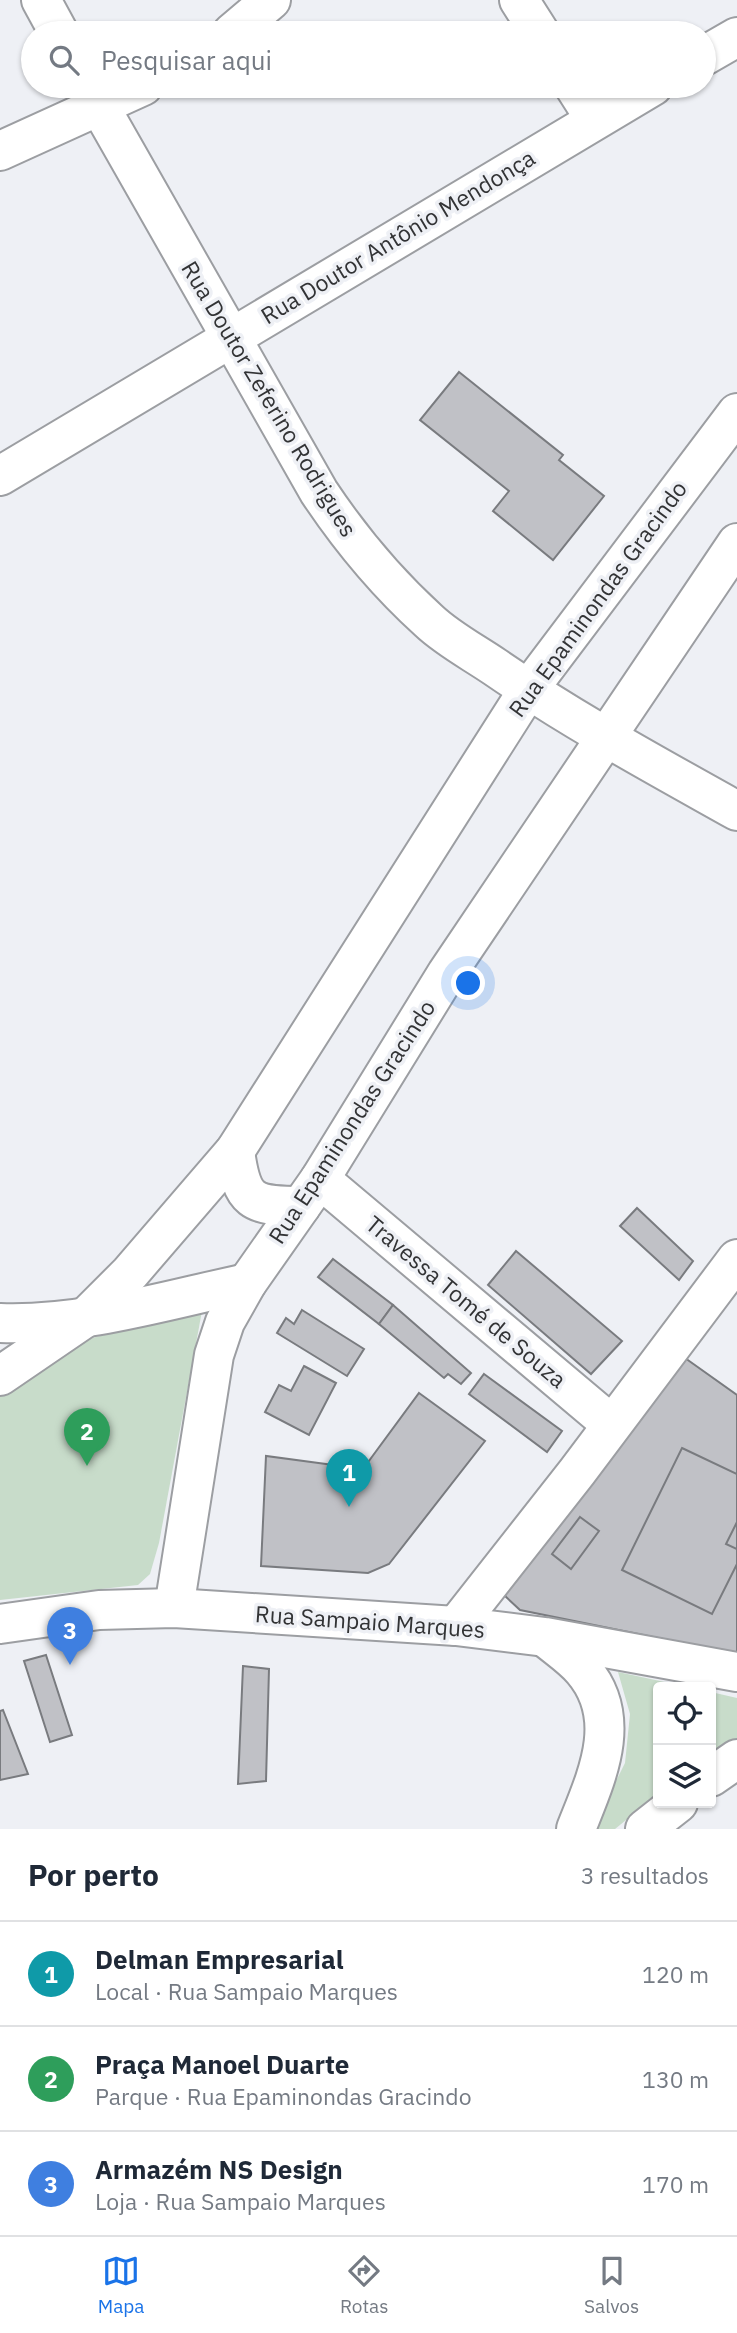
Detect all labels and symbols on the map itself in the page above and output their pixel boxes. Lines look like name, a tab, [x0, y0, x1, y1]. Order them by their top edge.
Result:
street label: Rua Doutor Antônio Mendonça	[255, 142, 540, 330]
street label: Rua Doutor Zeferino Rodrigues	[175, 255, 364, 542]
street label: Rua Epaminondas Gracindo	[501, 474, 693, 722]
your location	[451, 966, 485, 1000]
street label: Rua Epaminondas Gracindo	[261, 994, 441, 1249]
street label: Travessa Tomé de Souza	[360, 1209, 573, 1394]
pin: 2	[64, 1408, 110, 1466]
pin: 1	[326, 1449, 372, 1507]
street label: Rua Sampaio Marques	[254, 1598, 486, 1644]
pin: 3	[47, 1607, 93, 1665]

